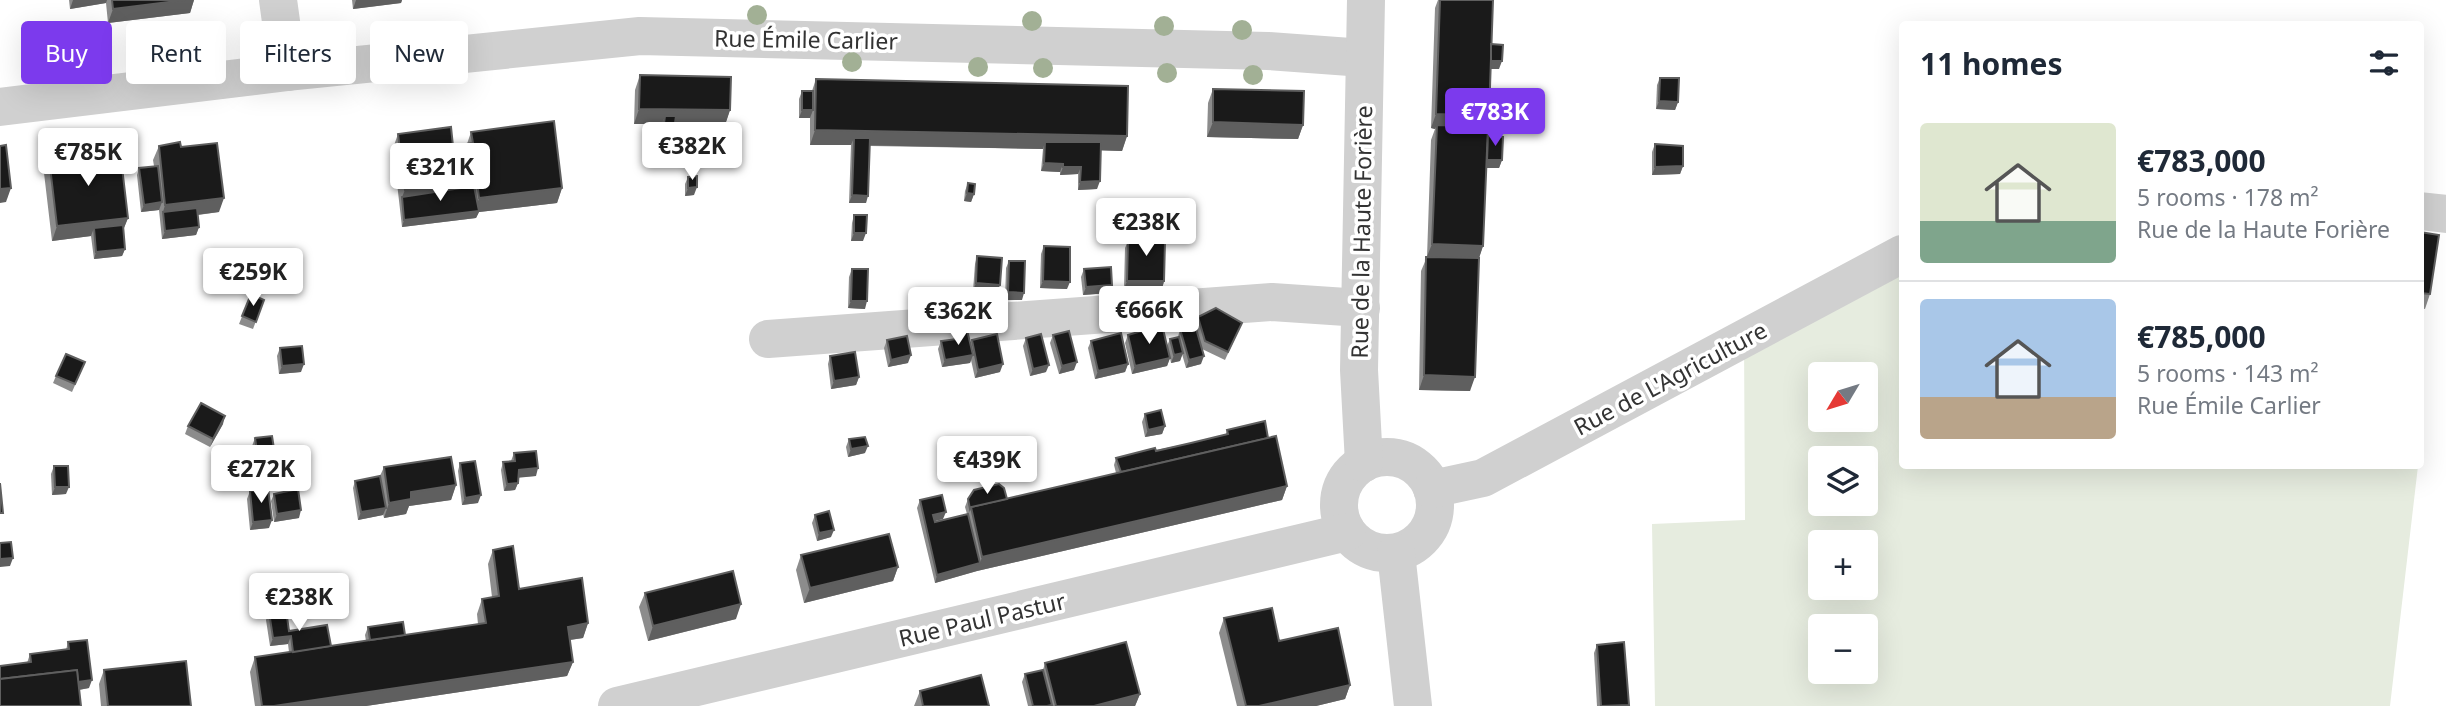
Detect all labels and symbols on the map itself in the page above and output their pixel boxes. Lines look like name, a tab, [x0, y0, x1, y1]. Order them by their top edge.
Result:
street label: Rue Émile Carlier	[714, 21, 899, 57]
pin: €783K	[1446, 88, 1544, 148]
street label: Rue de la Haute Forière	[1343, 105, 1379, 359]
pin: €382K	[643, 122, 741, 182]
pin: €785K	[39, 128, 137, 188]
pin: €321K	[391, 144, 489, 203]
pin: €238K	[1097, 198, 1195, 258]
pin: €259K	[204, 248, 302, 308]
pin: €666K	[1100, 286, 1198, 346]
pin: €362K	[909, 288, 1007, 347]
street label: Rue de L'Agriculture	[1568, 314, 1772, 442]
north arrow	[1808, 362, 1878, 432]
pin: €439K	[938, 436, 1036, 496]
pin: €272K	[212, 446, 310, 505]
pin: €238K	[250, 574, 348, 633]
street label: Rue Paul Pastur	[895, 584, 1069, 654]

